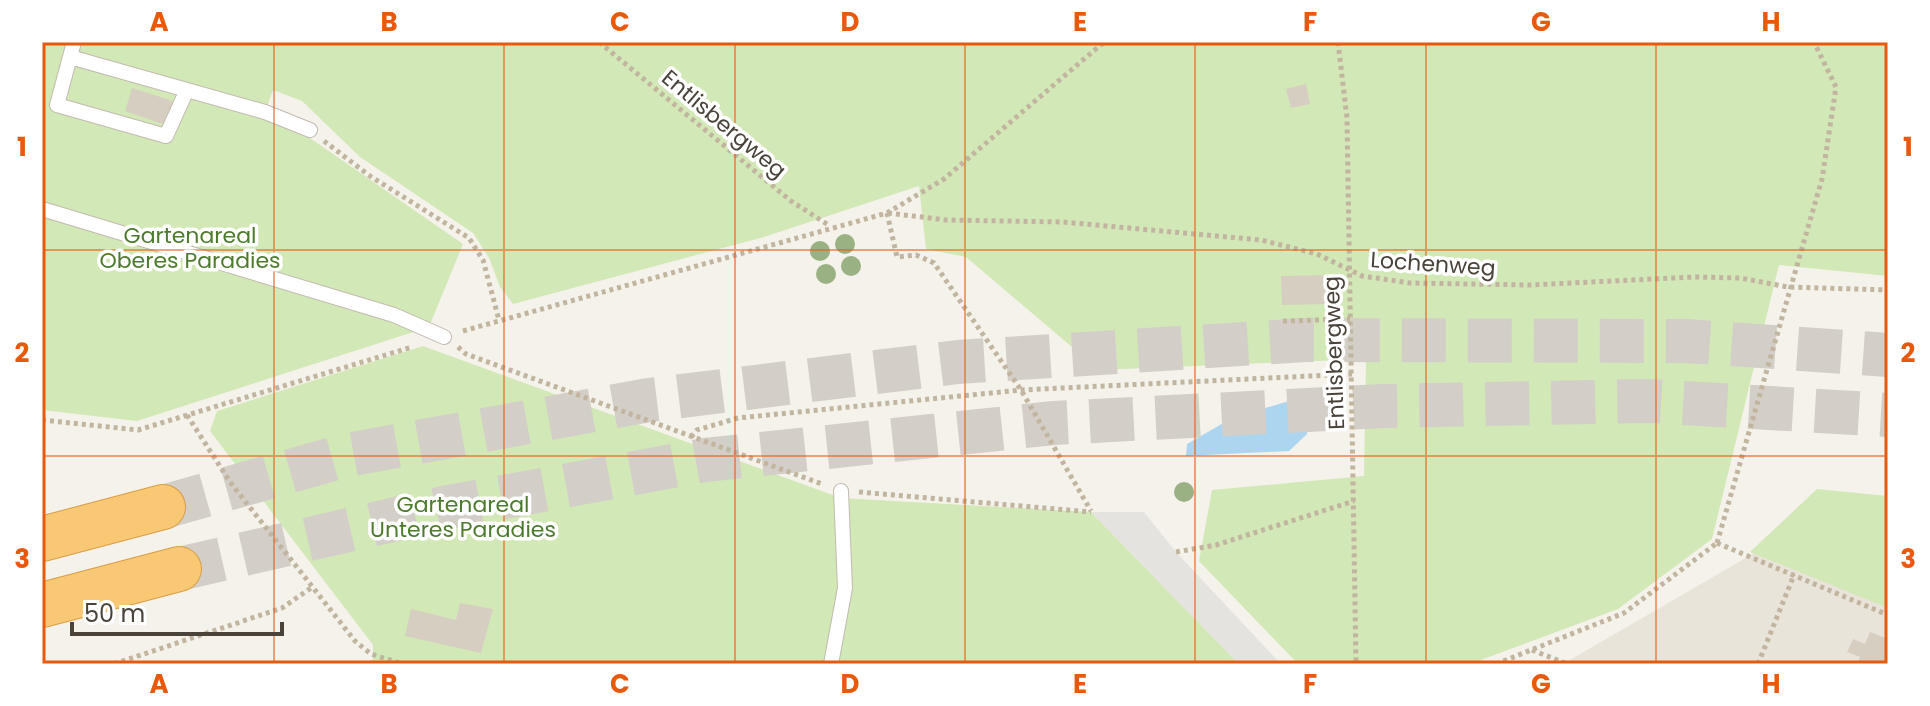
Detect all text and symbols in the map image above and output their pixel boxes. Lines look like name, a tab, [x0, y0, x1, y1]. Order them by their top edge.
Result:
text: A	[149, 4, 169, 40]
text: B	[380, 4, 398, 40]
text: C	[610, 4, 630, 40]
text: D	[841, 4, 860, 40]
text: E	[1073, 4, 1087, 40]
text: F	[1303, 4, 1317, 40]
text: G	[1531, 4, 1551, 40]
text: H	[1761, 4, 1781, 40]
street label: Entlisbergweg	[655, 63, 793, 185]
text: 1	[17, 129, 27, 165]
text: 1	[1903, 129, 1913, 165]
park label: Gartenareal Oberes Paradies	[99, 220, 281, 276]
street label: Lochenweg	[1369, 244, 1497, 284]
street label: Entlisbergweg	[1316, 276, 1352, 430]
text: 2	[15, 335, 30, 371]
text: 2	[1901, 335, 1916, 371]
park label: Gartenareal Unteres Paradies	[370, 489, 556, 545]
text: 3	[14, 541, 30, 577]
text: 3	[1900, 541, 1916, 577]
scale bar	[72, 586, 282, 636]
text: 50 m	[84, 597, 145, 630]
text: A	[149, 666, 169, 702]
text: B	[380, 666, 398, 702]
text: C	[610, 666, 630, 702]
text: D	[841, 666, 860, 702]
text: E	[1073, 666, 1087, 702]
text: F	[1303, 666, 1317, 702]
text: G	[1531, 666, 1551, 702]
text: H	[1761, 666, 1781, 702]

